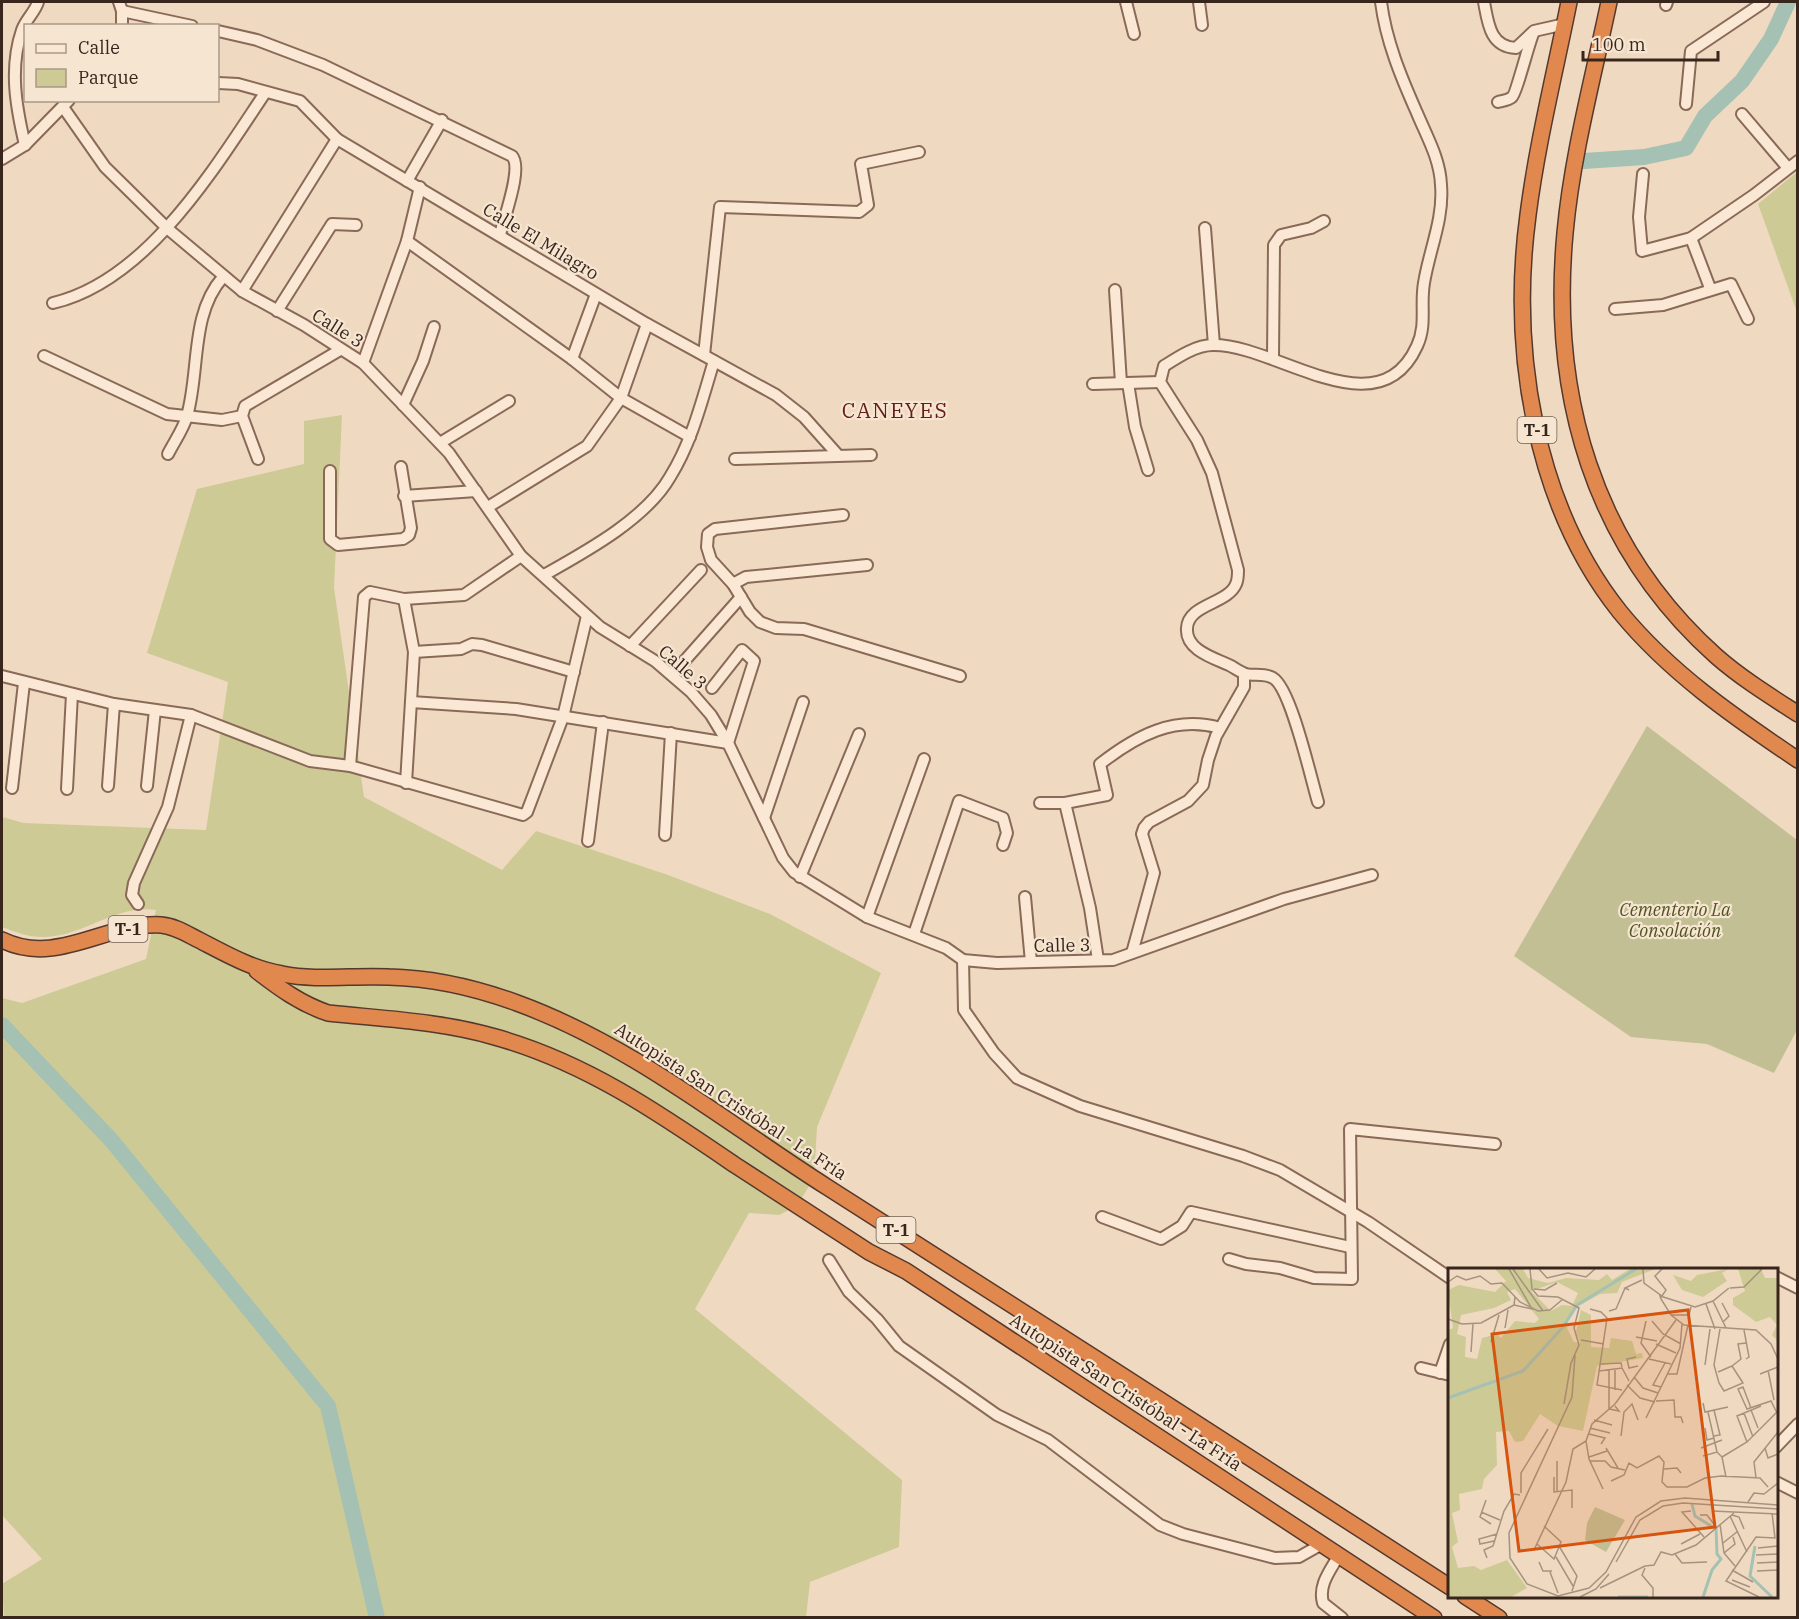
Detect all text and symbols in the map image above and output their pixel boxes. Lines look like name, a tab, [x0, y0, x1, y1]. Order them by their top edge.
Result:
legend	[24, 24, 219, 102]
scale bar	[1583, 24, 1718, 62]
text: 100 m	[1592, 33, 1646, 56]
text: Calle	[78, 36, 120, 59]
text: Parque	[78, 66, 138, 89]
street label: Calle El Milagro	[479, 197, 603, 285]
street label: Calle 3	[308, 303, 368, 353]
district label: CANEYES	[842, 396, 948, 424]
road number: T-1	[1518, 417, 1556, 443]
street label: Calle 3	[654, 640, 712, 694]
park label: Cementerio La Consolación	[1619, 898, 1731, 942]
road number: T-1	[108, 916, 148, 942]
street label: Calle 3	[1033, 933, 1091, 957]
street label: Autopista San Cristóbal - La Fría	[611, 1017, 852, 1185]
road number: T-1	[876, 1217, 916, 1243]
inset map	[1448, 1268, 1778, 1598]
street label: Autopista San Cristóbal - La Fría	[1006, 1308, 1247, 1476]

